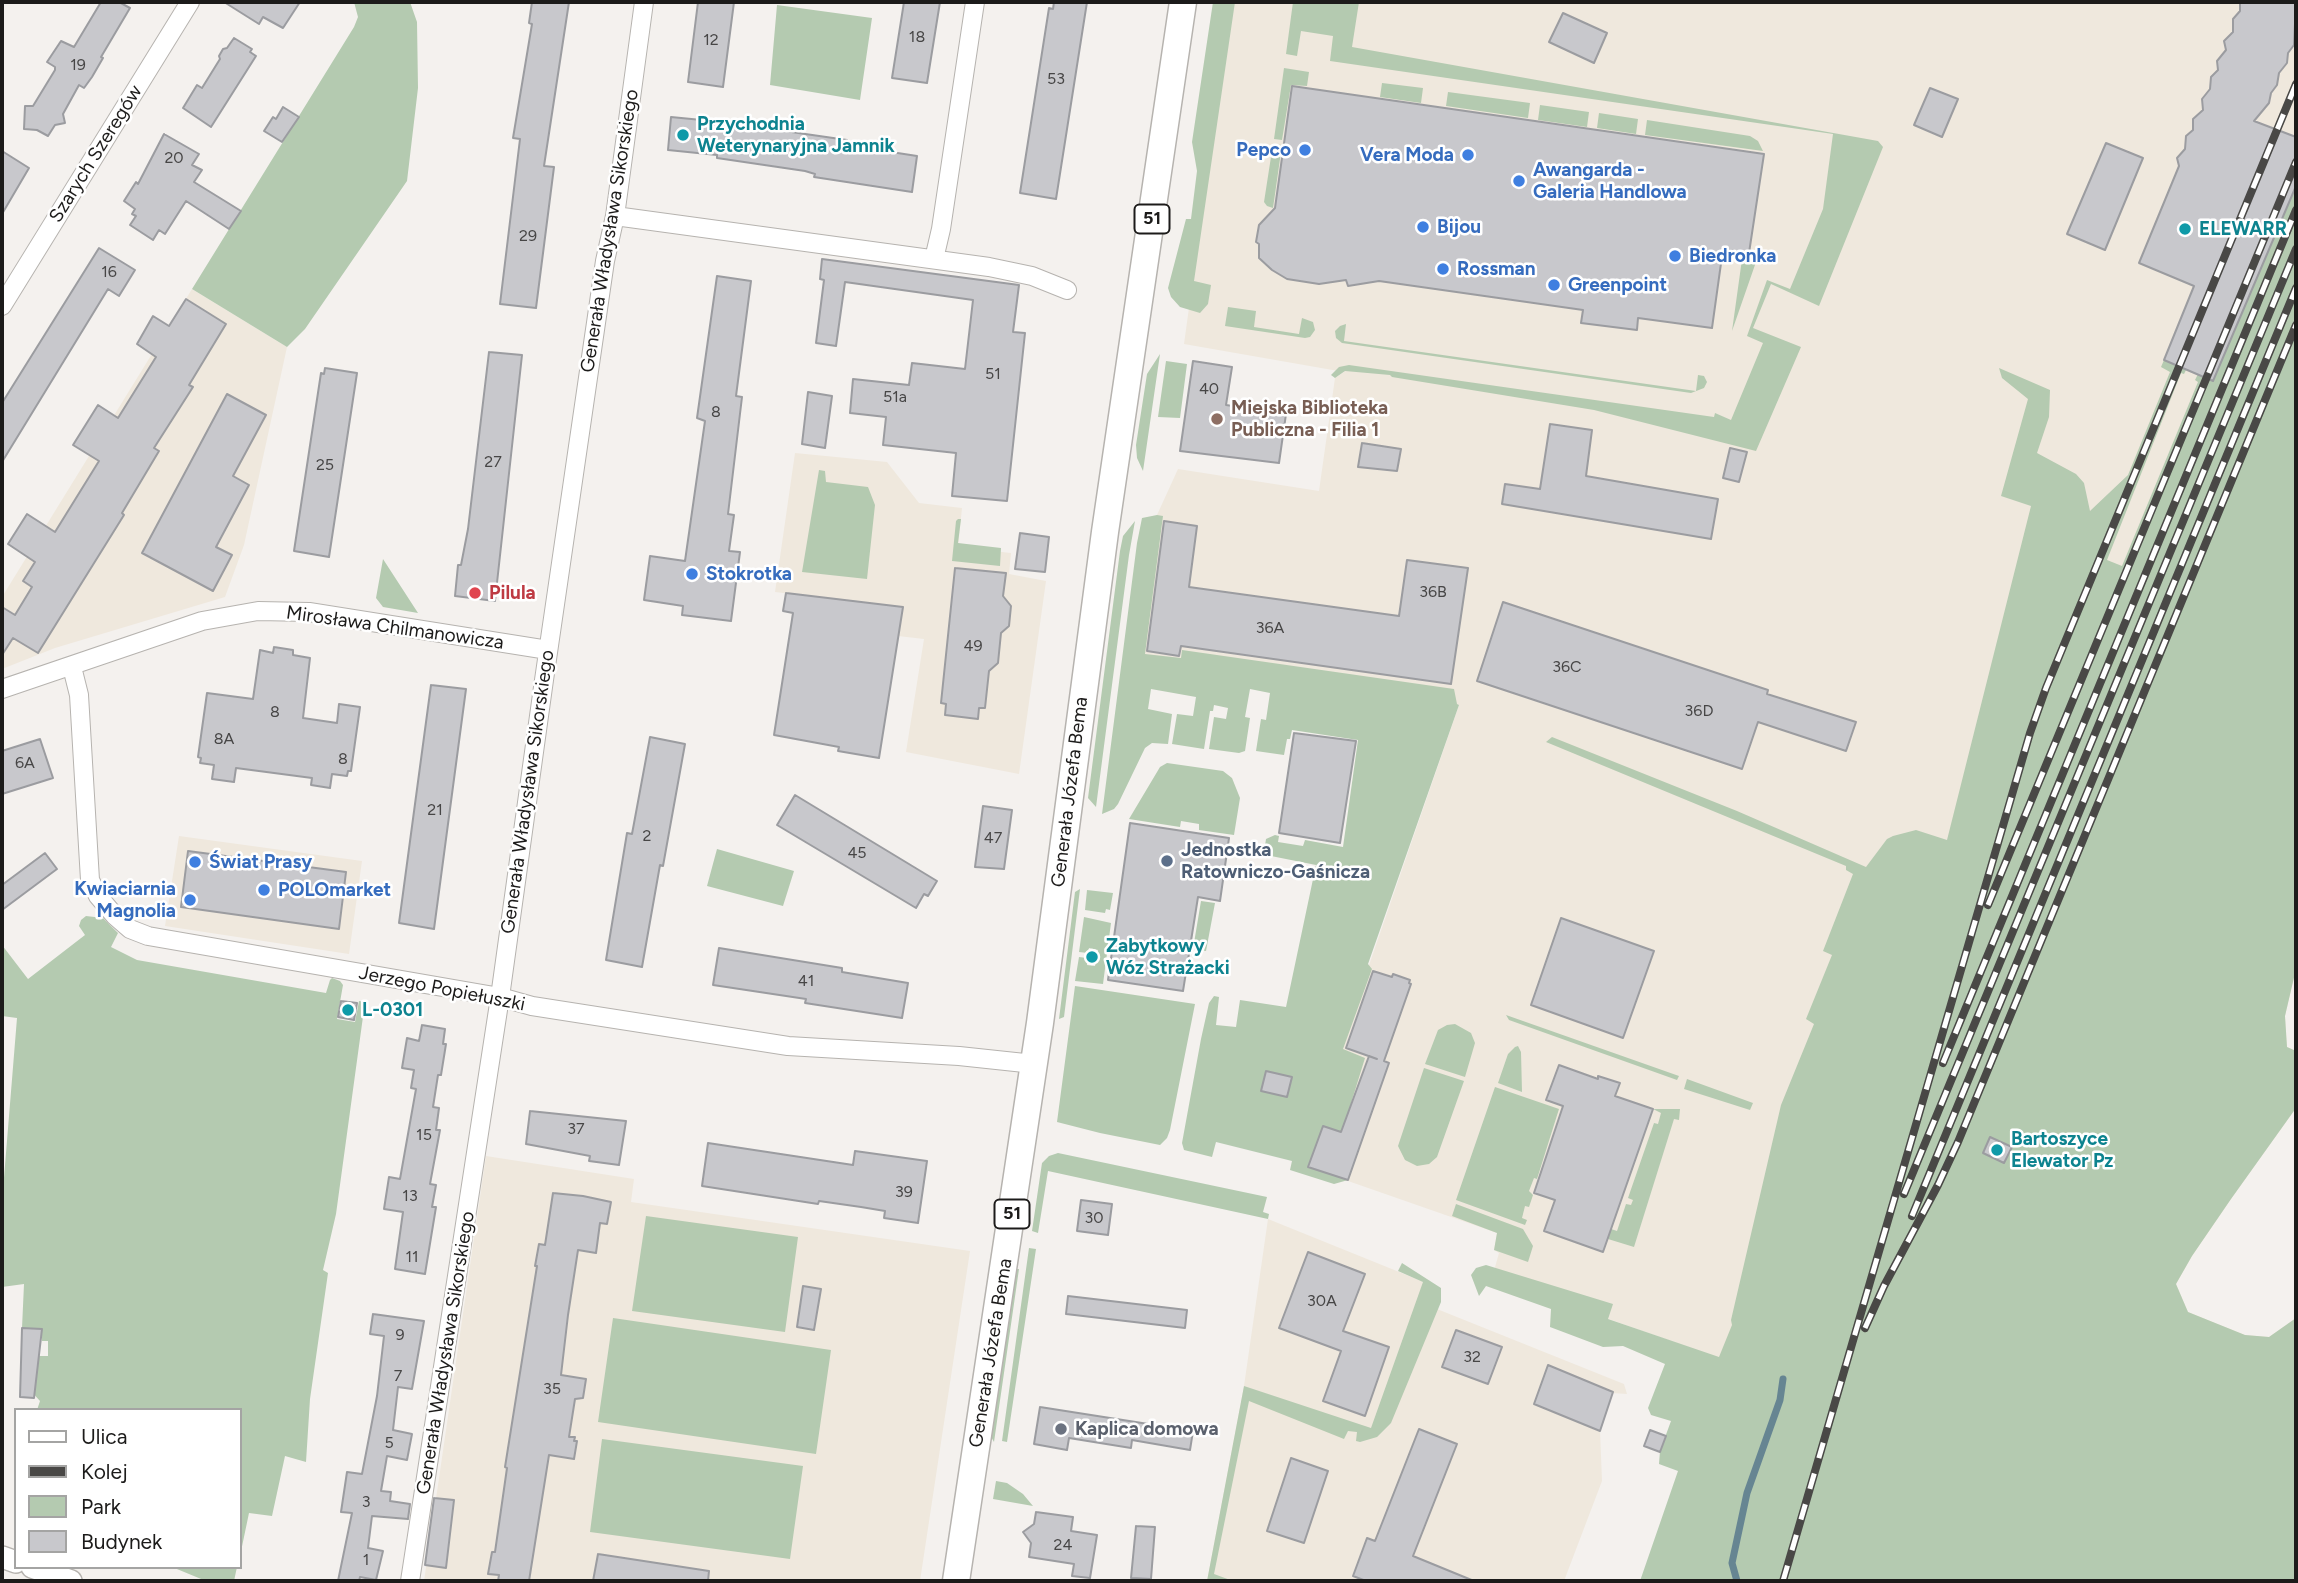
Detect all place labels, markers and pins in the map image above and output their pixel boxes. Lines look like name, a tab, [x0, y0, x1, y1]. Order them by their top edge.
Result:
place label: Przychodnia Weterynaryjna Jamnik	[697, 113, 895, 157]
marker: Przychodnia Weterynaryjna Jamnik	[675, 127, 691, 143]
place label: Pepco	[1236, 139, 1291, 161]
marker: Pepco	[1297, 142, 1313, 158]
place label: Vera Moda	[1360, 144, 1454, 166]
marker: Vera Moda	[1460, 147, 1476, 163]
place label: Awangarda - Galeria Handlowa	[1533, 159, 1687, 203]
marker: Awangarda - Galeria Handlowa	[1511, 173, 1527, 189]
place label: Bijou	[1437, 216, 1481, 238]
place label: ELEWARR	[2199, 218, 2287, 240]
marker: Bijou	[1415, 219, 1431, 235]
marker: ELEWARR	[2177, 221, 2193, 237]
place label: Biedronka	[1689, 245, 1776, 267]
marker: Biedronka	[1667, 248, 1683, 264]
place label: Rossman	[1457, 258, 1535, 280]
marker: Rossman	[1435, 261, 1451, 277]
place label: Greenpoint	[1568, 274, 1667, 296]
marker: Greenpoint	[1546, 277, 1562, 293]
place label: Miejska Biblioteka Publiczna - Filia 1	[1231, 397, 1388, 441]
marker: Miejska Biblioteka Publiczna - Filia 1	[1209, 411, 1225, 427]
place label: Stokrotka	[706, 563, 792, 585]
marker: Stokrotka	[684, 566, 700, 582]
place label: Pilula	[489, 582, 536, 604]
marker: Pilula	[467, 585, 483, 601]
place label: Jednostka Ratowniczo-Gaśnicza	[1181, 839, 1370, 883]
place label: Świat Prasy	[209, 851, 312, 873]
marker: Jednostka Ratowniczo-Gaśnicza	[1159, 853, 1175, 869]
marker: Świat Prasy	[187, 854, 203, 870]
place label: Kwiaciarnia Magnolia	[74, 878, 176, 922]
place label: POLOmarket	[278, 879, 391, 901]
marker: POLOmarket	[256, 882, 272, 898]
marker: Kwiaciarnia Magnolia	[182, 892, 198, 908]
place label: Zabytkowy Wóz Strażacki	[1106, 935, 1230, 979]
marker: Zabytkowy Wóz Strażacki	[1084, 949, 1100, 965]
place label: L-0301	[362, 999, 423, 1021]
marker: L-0301	[340, 1002, 356, 1018]
place label: Bartoszyce Elewator Pz	[2011, 1128, 2113, 1172]
marker: Bartoszyce Elewator Pz	[1989, 1142, 2005, 1158]
place label: Kaplica domowa	[1075, 1418, 1219, 1440]
marker: Kaplica domowa	[1053, 1421, 1069, 1437]

